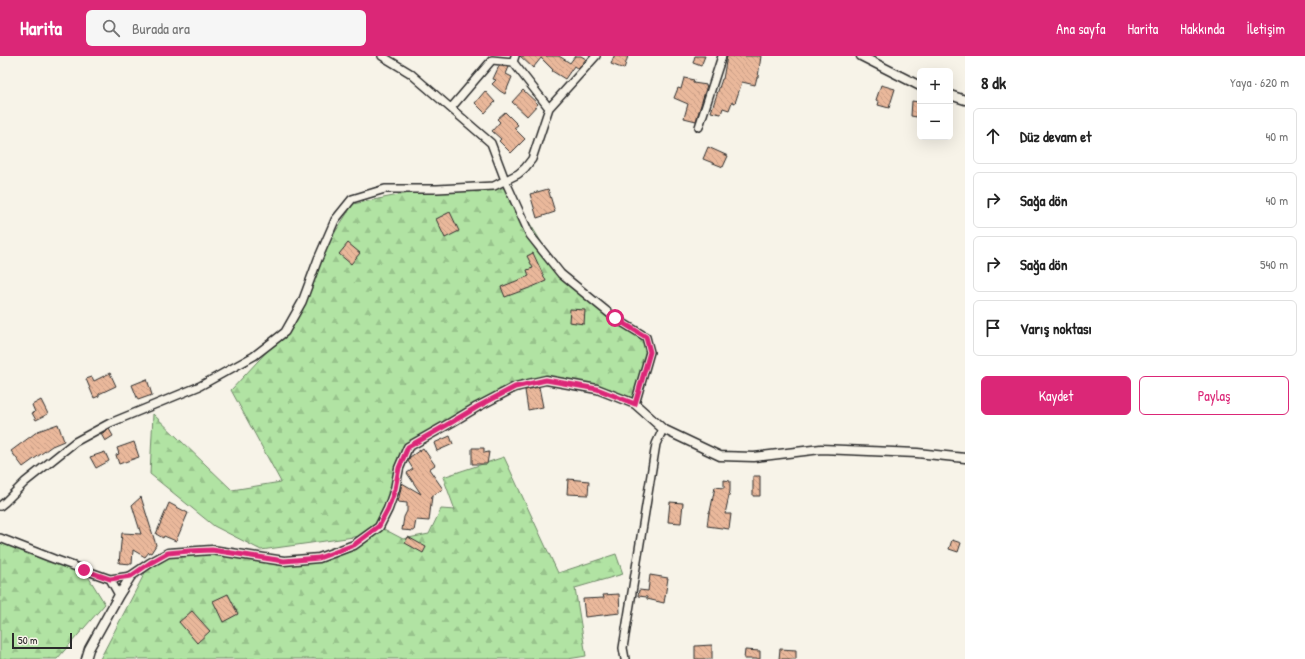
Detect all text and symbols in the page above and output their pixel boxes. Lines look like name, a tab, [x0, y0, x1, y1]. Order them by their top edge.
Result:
search box	[86, 10, 366, 46]
text: Harita	[20, 15, 62, 41]
icon: search	[100, 17, 122, 39]
text: Burada ara	[132, 18, 190, 39]
text: Ana sayfa	[1056, 19, 1105, 38]
text: Harita	[1127, 19, 1158, 38]
text: Hakkında	[1180, 19, 1224, 38]
text: İletişim	[1246, 19, 1285, 38]
map controls	[917, 68, 953, 140]
button: +	[917, 68, 953, 104]
text: 8 dk	[981, 71, 1006, 94]
text: Yaya · 620 m	[1230, 73, 1289, 91]
button: −	[917, 104, 953, 140]
icon: ahead	[982, 125, 1004, 147]
text: Düz devam et	[1020, 126, 1091, 147]
text: 40 m	[1265, 127, 1288, 145]
icon: right	[982, 189, 1004, 211]
text: Sağa dön	[1020, 190, 1067, 211]
text: 40 m	[1265, 191, 1288, 209]
icon: right	[982, 253, 1004, 275]
text: Sağa dön	[1020, 254, 1067, 275]
text: 540 m	[1260, 255, 1288, 273]
route start	[606, 309, 624, 327]
icon: arrive	[982, 317, 1004, 339]
text: Varış noktası	[1020, 318, 1092, 339]
button: Kaydet	[981, 376, 1131, 415]
button: Paylaş	[1139, 376, 1289, 415]
route end	[75, 561, 93, 579]
scale bar	[12, 631, 72, 650]
text: 50 m	[18, 633, 38, 647]

